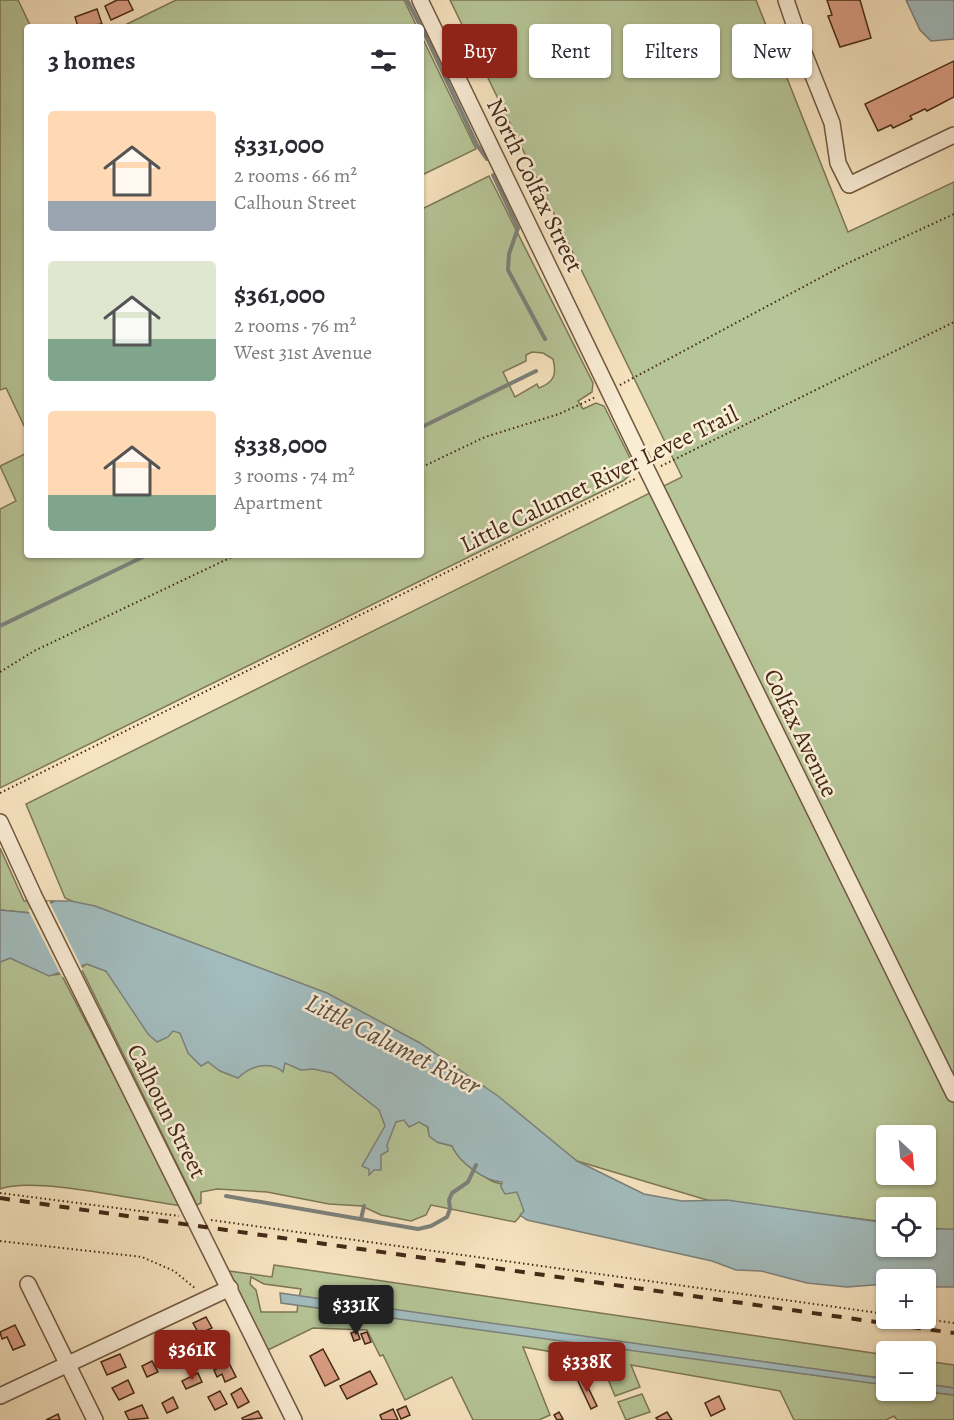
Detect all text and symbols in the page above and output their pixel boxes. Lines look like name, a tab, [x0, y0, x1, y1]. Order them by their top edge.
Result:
chip: Buy	[442, 24, 517, 78]
chip: Rent	[529, 24, 611, 78]
chip: Filters	[623, 24, 720, 78]
chip: New	[732, 24, 812, 78]
text: 3 homes	[48, 43, 136, 78]
icon: filters	[367, 44, 400, 77]
street label: North Colfax Street	[479, 93, 591, 277]
text: $331,000	[234, 127, 324, 162]
icon: home	[96, 135, 168, 207]
text: 2 rooms · 66 m²	[234, 162, 357, 189]
text: Calhoun Street	[234, 189, 356, 216]
text: $361,000	[234, 277, 325, 312]
icon: home	[96, 285, 168, 357]
text: 2 rooms · 76 m²	[234, 312, 356, 339]
text: West 31st Avenue	[234, 339, 372, 366]
street label: Little Calumet River Levee Trail	[455, 398, 743, 560]
text: $338,000	[234, 427, 327, 462]
icon: home	[96, 435, 168, 507]
text: 3 rooms · 74 m²	[234, 462, 355, 489]
text: Apartment	[234, 489, 323, 516]
street label: Colfax Avenue	[756, 664, 846, 802]
water label: Little Calumet River	[300, 985, 487, 1104]
street label: Calhoun Street	[119, 1038, 215, 1184]
north arrow	[876, 1125, 936, 1185]
map controls	[876, 1125, 936, 1401]
button: locate	[876, 1197, 936, 1257]
button: +	[876, 1269, 936, 1329]
pin: $331K	[314, 1285, 398, 1336]
text: $331K	[333, 1291, 379, 1318]
pin: $361K	[150, 1330, 234, 1381]
text: $361K	[168, 1336, 216, 1363]
button: −	[876, 1341, 936, 1401]
pin: $338K	[545, 1342, 629, 1393]
text: $338K	[562, 1348, 612, 1375]

